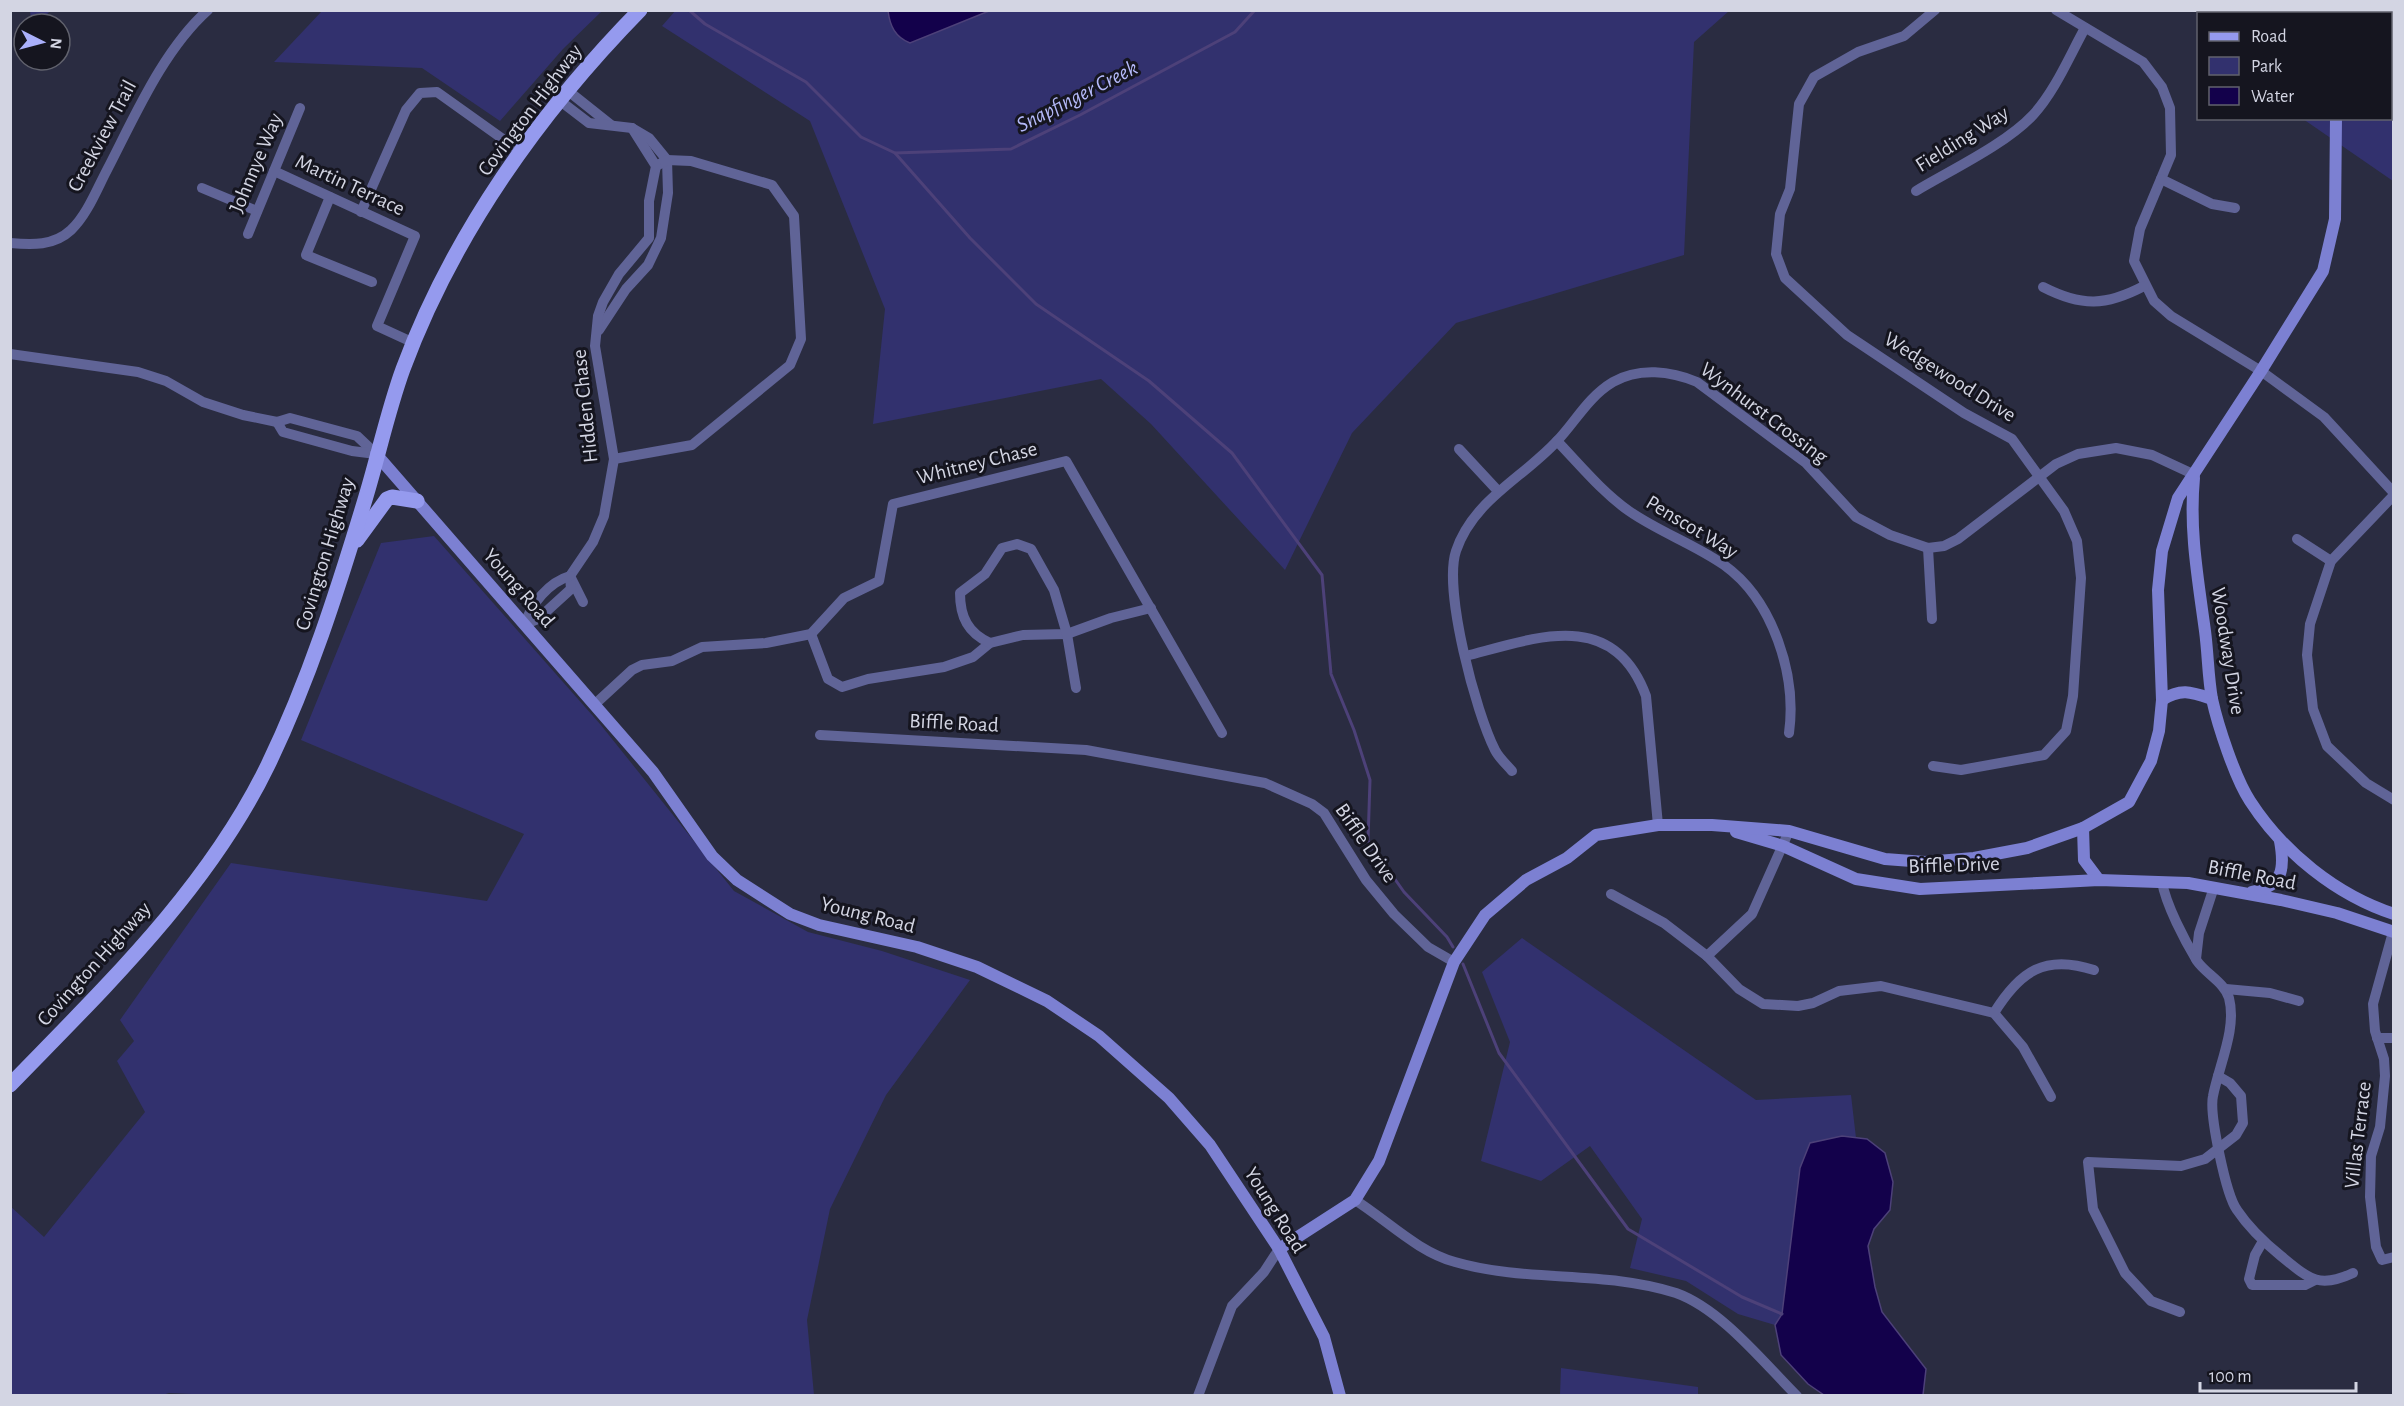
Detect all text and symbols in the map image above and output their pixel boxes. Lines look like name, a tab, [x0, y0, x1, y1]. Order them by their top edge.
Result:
north arrow	[12, 12, 72, 72]
legend	[2197, 12, 2392, 120]
text: Road	[2251, 28, 2287, 46]
text: N	[47, 37, 64, 50]
street label: Covington Highway	[474, 40, 586, 180]
water label: Snapfinger Creek	[1013, 56, 1142, 137]
text: Park	[2251, 58, 2283, 76]
street label: Creekview Trail	[64, 77, 140, 195]
text: Water	[2251, 88, 2294, 106]
street label: Fielding Way	[1912, 102, 2012, 176]
street label: Johnnye Way	[226, 110, 286, 216]
street label: Martin Terrace	[292, 151, 408, 219]
street label: Wedgewood Drive	[1880, 328, 2020, 426]
street label: Hidden Chase	[569, 348, 601, 464]
street label: Wynhurst Crossing	[1696, 358, 1832, 468]
street label: Whitney Chase	[915, 438, 1039, 488]
street label: Covington Highway	[292, 475, 358, 633]
street label: Penscot Way	[1642, 491, 1742, 563]
street label: Young Road	[479, 545, 559, 632]
street label: Woodway Drive	[2208, 586, 2248, 716]
street label: Biffle Road	[909, 710, 999, 736]
street label: Biffle Drive	[1331, 800, 1401, 886]
street label: Biffle Drive	[1908, 853, 2000, 877]
street label: Biffle Road	[2206, 856, 2298, 894]
street label: Young Road	[818, 893, 918, 937]
street label: Covington Highway	[33, 898, 155, 1030]
street label: Villas Terrace	[2341, 1080, 2375, 1190]
street label: Young Road	[1240, 1163, 1310, 1257]
scale bar	[2200, 1355, 2356, 1393]
text: 100 m	[2209, 1368, 2252, 1386]

